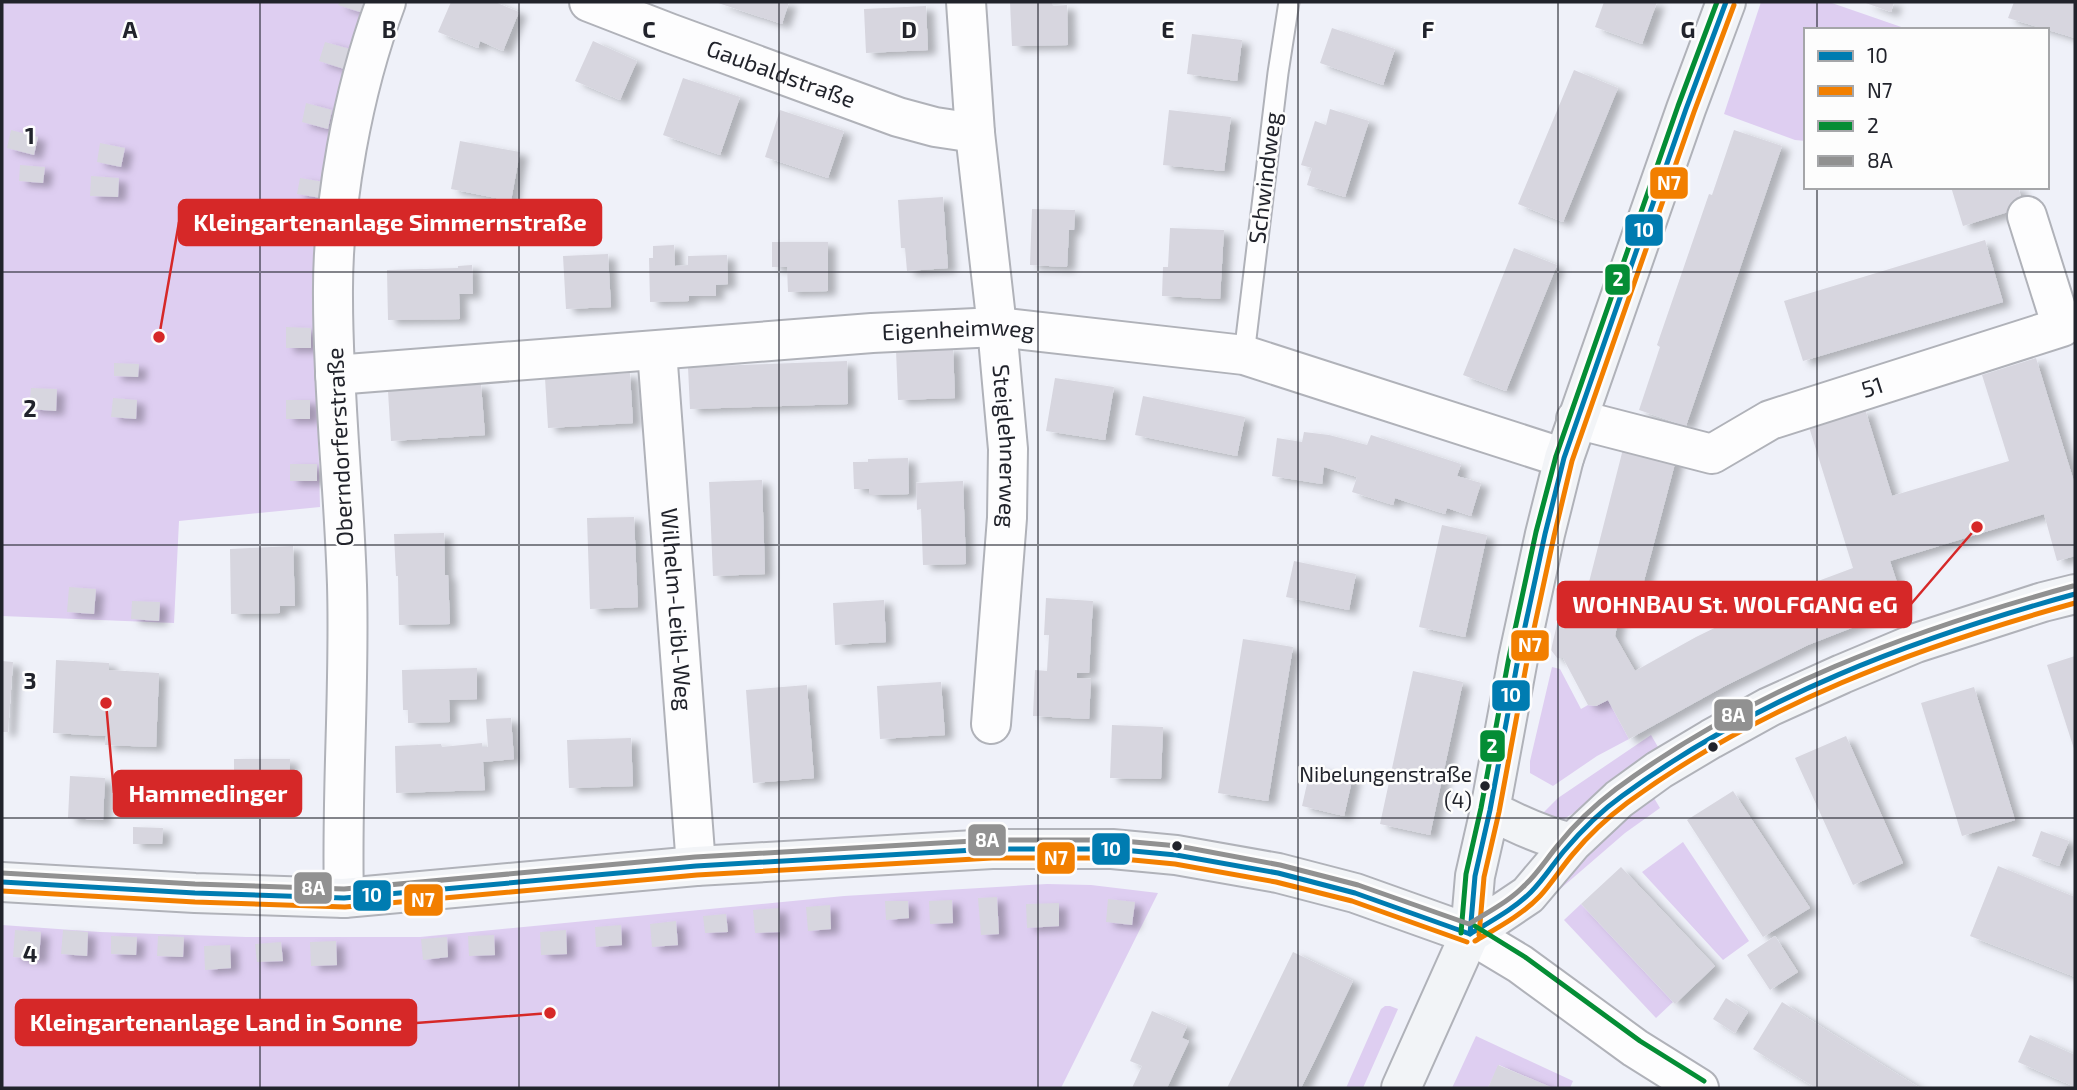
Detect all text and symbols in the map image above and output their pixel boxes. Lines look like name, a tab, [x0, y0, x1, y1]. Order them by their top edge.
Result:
text: A	[122, 15, 138, 43]
text: B	[382, 15, 396, 43]
text: C	[642, 15, 656, 43]
text: D	[901, 15, 917, 43]
text: E	[1161, 15, 1175, 43]
text: F	[1422, 15, 1435, 43]
text: G	[1681, 15, 1695, 43]
legend	[1804, 28, 2049, 189]
street label: Gaubaldstraße	[703, 33, 859, 113]
text: 10	[1867, 42, 1888, 67]
text: N7	[1867, 77, 1893, 102]
street label: Schwindweg	[1242, 110, 1286, 245]
text: 2	[1867, 112, 1879, 137]
text: 1	[25, 121, 35, 149]
text: 8A	[1867, 147, 1893, 172]
line badge: N7	[1649, 166, 1689, 200]
text: N7	[1657, 171, 1681, 194]
callout: Kleingartenanlage Simmernstraße	[179, 200, 601, 245]
text: Kleingartenanlage Simmernstraße	[193, 207, 587, 236]
line badge: 10	[1624, 213, 1664, 247]
text: 10	[1634, 218, 1654, 241]
line badge: 2	[1604, 263, 1631, 296]
text: 2	[1612, 267, 1624, 290]
street label: Eigenheimweg	[881, 311, 1036, 346]
street label: Oberndorferstraße	[320, 347, 358, 547]
street label: Steiglehnerweg	[987, 363, 1023, 529]
street label: 51	[1857, 370, 1886, 403]
text: 2	[23, 394, 37, 422]
street label: Wilhelm-Leibl-Weg	[656, 507, 699, 712]
callout: WOHNBAU St. WOLFGANG eG	[1558, 582, 1911, 627]
text: WOHNBAU St. WOLFGANG eG	[1572, 589, 1898, 618]
line badge: N7	[1510, 629, 1550, 662]
text: N7	[1518, 633, 1542, 656]
text: 3	[23, 666, 37, 694]
line badge: 10	[1491, 679, 1531, 712]
text: 10	[1501, 683, 1521, 706]
line badge: 8A	[1713, 698, 1754, 732]
text: 8A	[1721, 703, 1746, 726]
line badge: 2	[1479, 729, 1506, 763]
text: 2	[1486, 734, 1498, 757]
unlabelled marker	[1706, 740, 1720, 754]
place label: Nibelungenstraße (4)	[1299, 761, 1472, 812]
callout: Hammedinger	[114, 771, 301, 816]
text: Hammedinger	[128, 778, 288, 807]
marker: Nibelungenstraße (4)	[1478, 779, 1492, 793]
line badge: 8A	[967, 823, 1007, 857]
text: 8A	[975, 828, 1000, 851]
line badge: 10	[1091, 832, 1131, 866]
text: 10	[1101, 837, 1121, 860]
unlabelled marker	[1170, 839, 1184, 853]
line badge: N7	[1036, 841, 1076, 875]
text: N7	[1044, 846, 1068, 869]
line badge: 8A	[293, 871, 333, 905]
text: 8A	[301, 876, 326, 899]
line badge: 10	[352, 879, 392, 912]
text: 10	[362, 883, 382, 906]
line badge: N7	[403, 883, 444, 917]
text: N7	[411, 888, 435, 911]
text: 4	[23, 939, 37, 967]
callout: Kleingartenanlage Land in Sonne	[16, 1000, 416, 1045]
text: Kleingartenanlage Land in Sonne	[30, 1007, 402, 1036]

